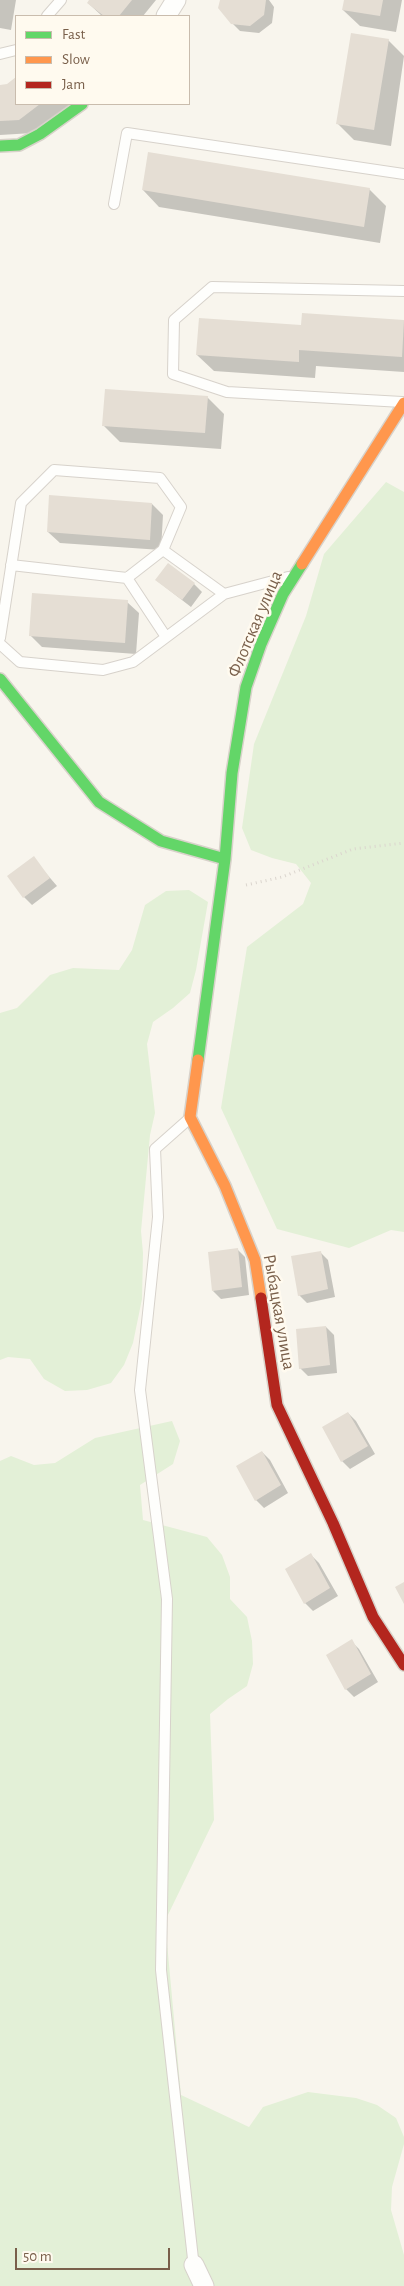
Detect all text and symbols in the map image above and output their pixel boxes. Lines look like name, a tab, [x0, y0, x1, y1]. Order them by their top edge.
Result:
legend	[15, 15, 190, 105]
text: Fast	[62, 27, 85, 42]
text: Slow	[62, 52, 90, 67]
text: Jam	[62, 77, 85, 92]
street label: Флотская улица	[223, 567, 287, 681]
street label: Рыбацкая улица	[258, 1253, 300, 1371]
scale bar	[18, 2238, 172, 2270]
text: 50 m	[23, 2249, 52, 2264]

